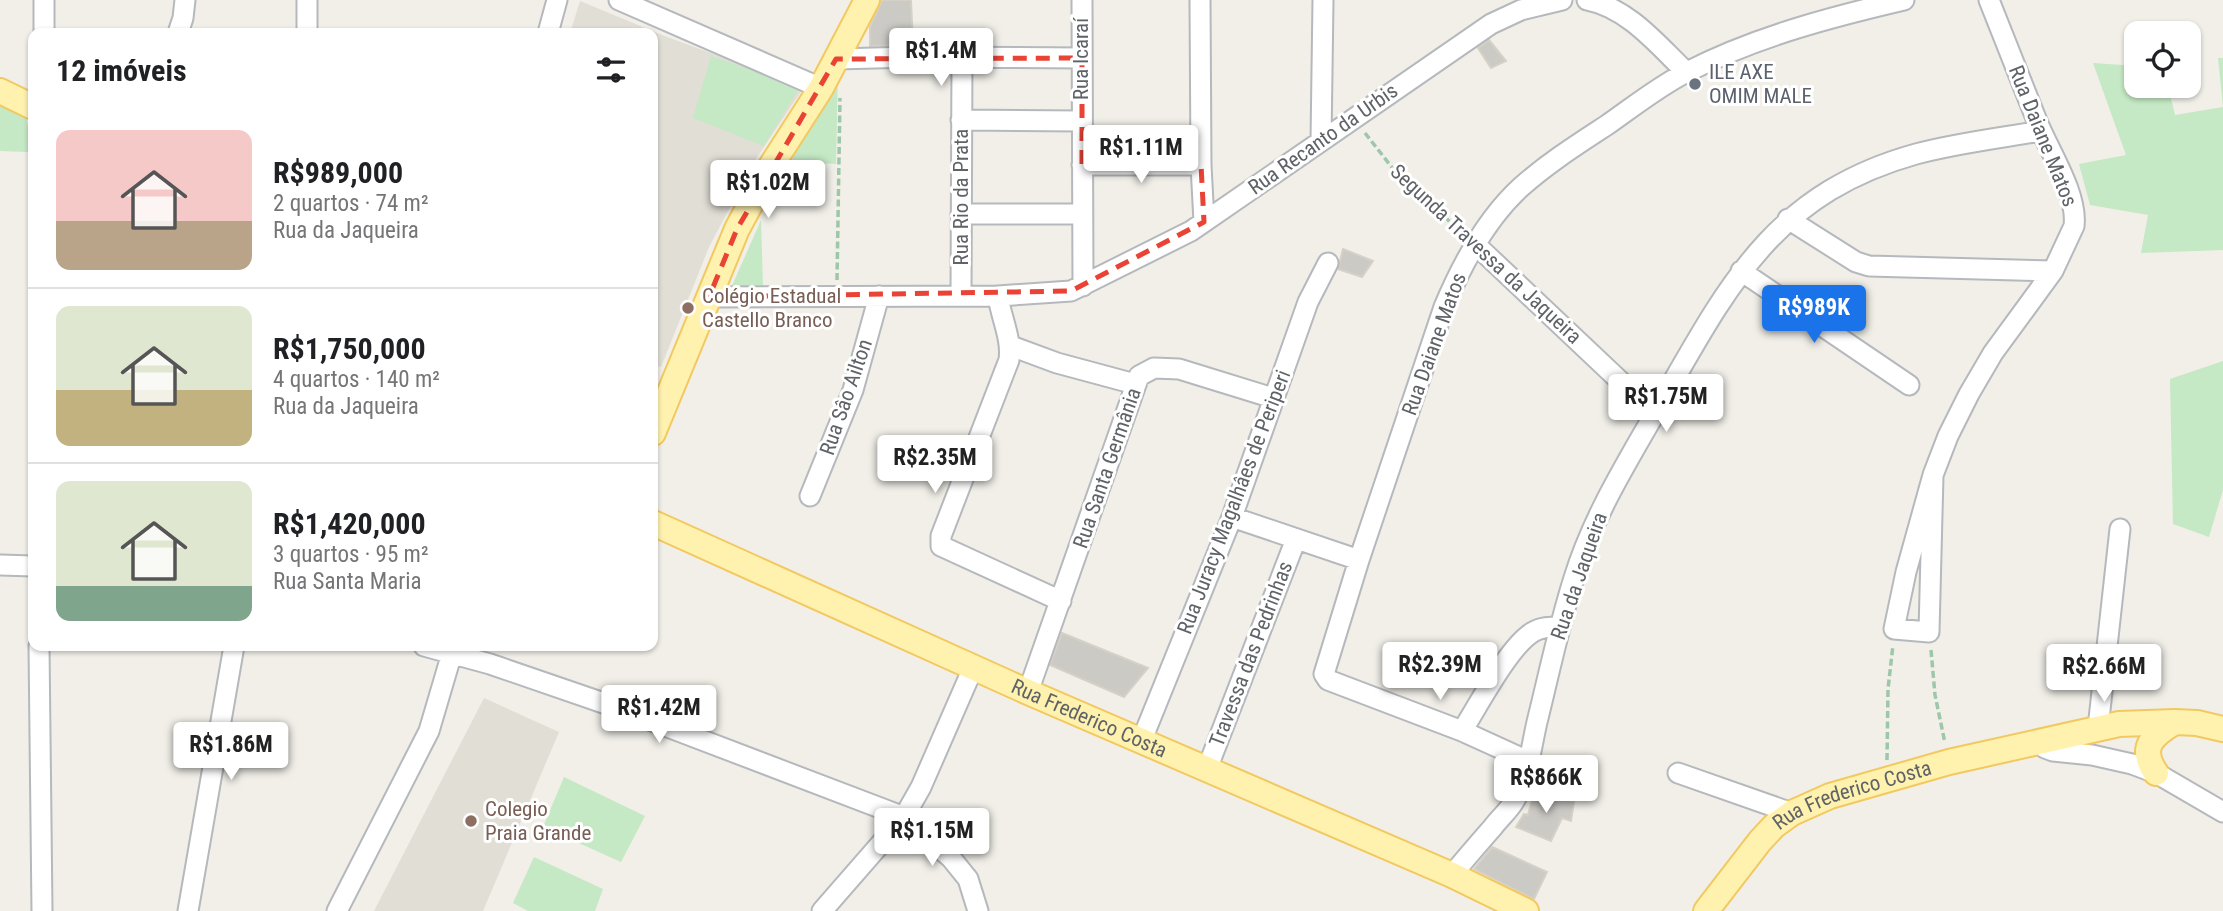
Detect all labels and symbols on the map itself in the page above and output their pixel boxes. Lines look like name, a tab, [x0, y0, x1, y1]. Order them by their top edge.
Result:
street label: Rua Icaraí	[1069, 17, 1093, 100]
pin: R$1.4M	[884, 28, 998, 88]
place label: ILE AXE OMIM MALE	[1709, 60, 1812, 108]
street label: Rua Daiane Matos	[2004, 62, 2082, 210]
marker: ILE AXE OMIM MALE	[1687, 76, 1703, 92]
street label: Rua Recanto da Urbis	[1244, 78, 1402, 200]
pin: R$1.11M	[1076, 125, 1206, 185]
street label: Rua Rio da Prata	[949, 129, 973, 265]
street label: Segunda Travessa da Jaqueira	[1386, 159, 1586, 349]
pin: R$1.02M	[703, 160, 833, 220]
street label: Rua Daiane Matos	[1397, 269, 1471, 419]
place label: Colégio Estadual Castello Branco	[702, 284, 841, 332]
pin: R$989K	[1757, 286, 1871, 345]
marker: Colégio Estadual Castello Branco	[680, 300, 696, 316]
street label: Rua Sâo Ailton	[815, 336, 877, 458]
street label: Rua Juracy Magalhâes de Periperi	[1173, 367, 1295, 637]
pin: R$1.75M	[1601, 374, 1731, 434]
street label: Rua Santa Germânia	[1068, 385, 1146, 551]
pin: R$2.35M	[870, 435, 1000, 495]
street label: Rua da Jaqueira	[1546, 509, 1612, 643]
street label: Travessa das Pedrinhas	[1205, 558, 1297, 750]
pin: R$2.39M	[1375, 642, 1505, 702]
pin: R$2.66M	[2039, 644, 2169, 704]
street label: Rua Frederico Costa	[1008, 674, 1171, 763]
pin: R$1.42M	[594, 686, 724, 745]
pin: R$1.86M	[166, 722, 296, 782]
pin: R$866K	[1489, 756, 1603, 815]
street label: Rua Frederico Costa	[1768, 756, 1934, 835]
place label: Colegio Praia Grande	[485, 797, 591, 845]
pin: R$1.15M	[867, 808, 997, 868]
marker: Colegio Praia Grande	[463, 813, 479, 829]

